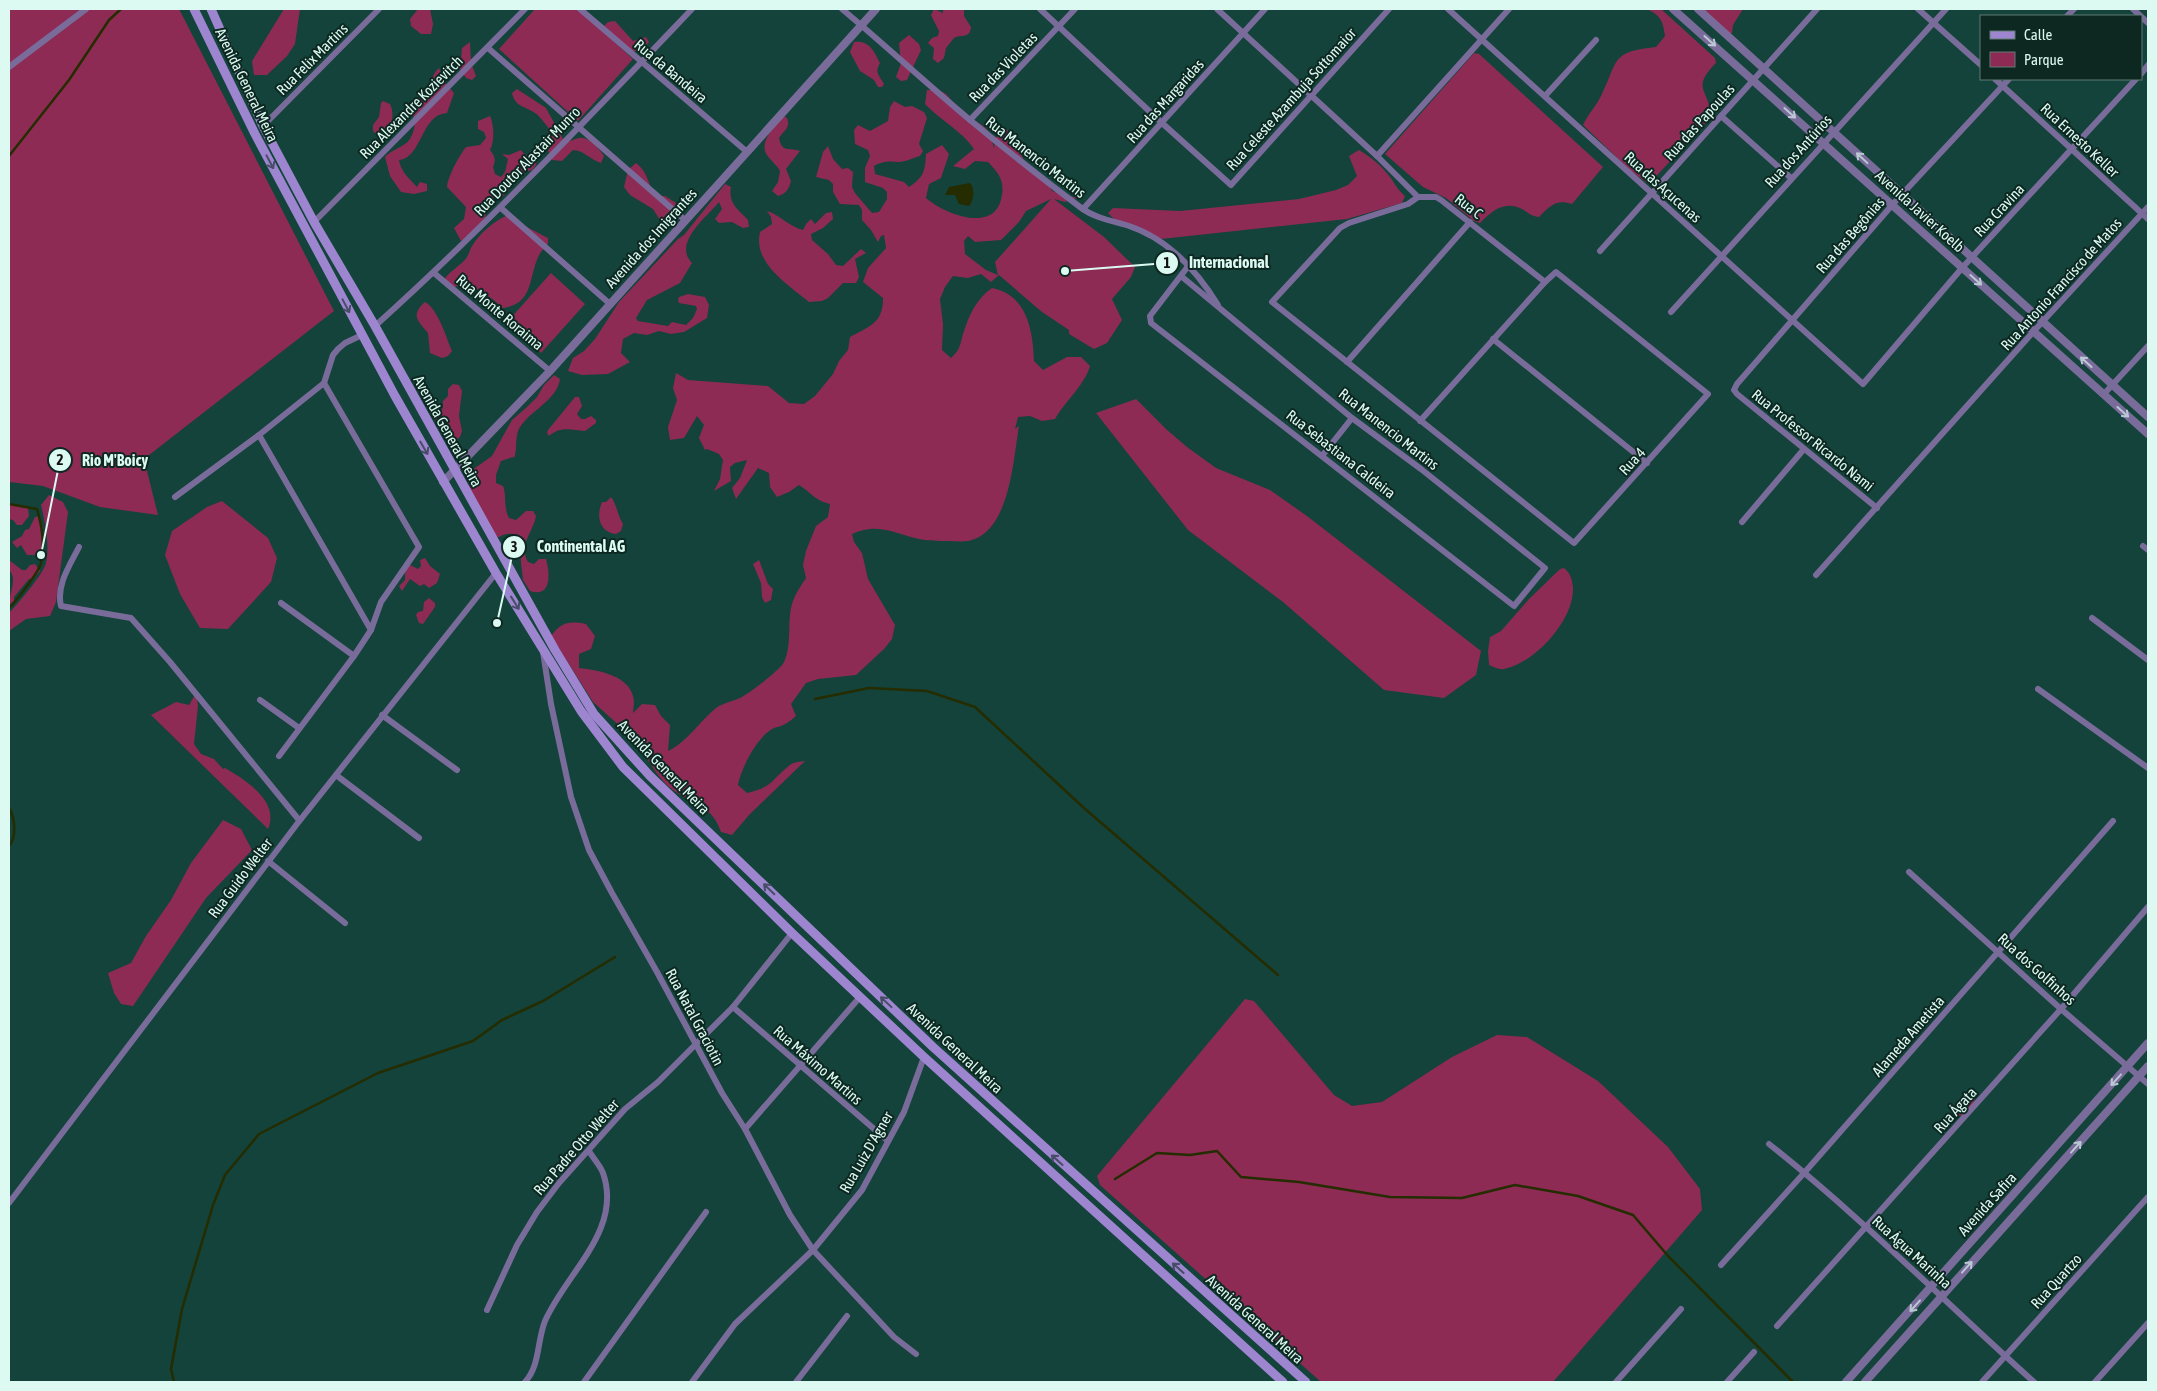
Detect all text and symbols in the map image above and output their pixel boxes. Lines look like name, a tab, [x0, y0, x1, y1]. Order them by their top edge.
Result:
legend	[1980, 15, 2142, 80]
street label: Rua Felix Martins	[273, 20, 351, 98]
street label: Rua Celeste Azambuja Sottomaior	[1223, 24, 1360, 174]
street label: Avenida General Meira	[212, 25, 282, 145]
text: Calle	[2024, 26, 2053, 43]
street label: Rua das Violetas	[966, 29, 1040, 105]
street label: Rua da Bandeira	[631, 36, 711, 106]
one-way arrow	[1703, 36, 1716, 47]
text: Parque	[2024, 51, 2064, 68]
street label: Rua Alexandre Kozievitch	[356, 52, 466, 162]
street label: Rua das Margaridas	[1123, 56, 1207, 146]
street label: Rua das Papoulas	[1660, 80, 1738, 164]
street label: Rua Ernesto Keller	[2038, 100, 2123, 181]
street label: Rua Doutor Alastair Munro	[471, 103, 583, 219]
one-way arrow	[1783, 107, 1796, 119]
street label: Rua dos Antúrios	[1761, 111, 1835, 191]
street label: Rua Manencio Martins	[983, 113, 1089, 201]
street label: Rua das Açucenas	[1621, 148, 1705, 226]
one-way arrow	[1856, 152, 1868, 164]
one-way arrow	[266, 154, 275, 169]
street label: Avenida Javier Koelb	[1872, 167, 1968, 255]
street label: Rua Cravina	[1970, 180, 2028, 240]
street label: Avenida dos Imigrantes	[602, 185, 700, 291]
street label: Rua C	[1452, 190, 1486, 222]
street label: Rua das Begônias	[1812, 193, 1888, 277]
street label: Rua Antonio Francisco de Matos	[1997, 214, 2125, 354]
callout: Internacional	[1154, 247, 1279, 278]
text: Internacional	[1189, 253, 1270, 271]
text: 1	[1163, 254, 1171, 271]
street label: Rua Monte Roraima	[453, 271, 547, 353]
one-way arrow	[1970, 274, 1982, 286]
one-way arrow	[342, 298, 351, 313]
one-way arrow	[2079, 356, 2092, 367]
street label: Avenida General Meira	[410, 372, 486, 490]
street label: Rua Manencio Martins	[1336, 385, 1442, 473]
street label: Rua Professor Ricardo Nami	[1749, 386, 1877, 494]
street label: Rua Sebastiana Caldeira	[1283, 406, 1399, 502]
one-way arrow	[2117, 406, 2130, 417]
one-way arrow	[420, 441, 430, 455]
street label: Rua 4	[1615, 444, 1649, 478]
callout: Rio M'Boicy	[47, 445, 158, 476]
text: 2	[56, 451, 64, 468]
text: Rio M'Boicy	[82, 451, 148, 469]
callout: Continental AG	[501, 531, 635, 562]
text: Continental AG	[537, 537, 626, 555]
text: 3	[510, 538, 518, 555]
one-way arrow	[511, 596, 521, 610]
street label: Avenida General Meira	[615, 716, 713, 818]
street label: Rua Guido Welter	[205, 834, 276, 921]
one-way arrow	[763, 883, 776, 895]
street label: Rua dos Golfinhos	[1995, 930, 2079, 1008]
street label: Rua Natal Graciotin	[662, 966, 728, 1068]
street label: Alameda Ametista	[1868, 992, 1948, 1080]
one-way arrow	[880, 996, 892, 1008]
street label: Avenida General Meira	[904, 999, 1006, 1097]
street label: Rua Máximo Martins	[770, 1022, 866, 1108]
one-way arrow	[2110, 1073, 2122, 1086]
street label: Rua Ágata	[1930, 1084, 1980, 1136]
street label: Rua Padre Otto Welter	[530, 1095, 623, 1198]
street label: Rua Luiz D'Agner	[836, 1108, 896, 1196]
one-way arrow	[2070, 1140, 2081, 1153]
one-way arrow	[1050, 1154, 1063, 1166]
street label: Avenida Safira	[1954, 1169, 2020, 1239]
street label: Rua Água Marinha	[1869, 1212, 1955, 1292]
street label: Rua Quartzo	[2027, 1250, 2085, 1312]
one-way arrow	[1961, 1261, 1973, 1274]
one-way arrow	[1171, 1262, 1184, 1274]
street label: Avenida General Meira	[1203, 1271, 1307, 1367]
one-way arrow	[1909, 1299, 1921, 1312]

